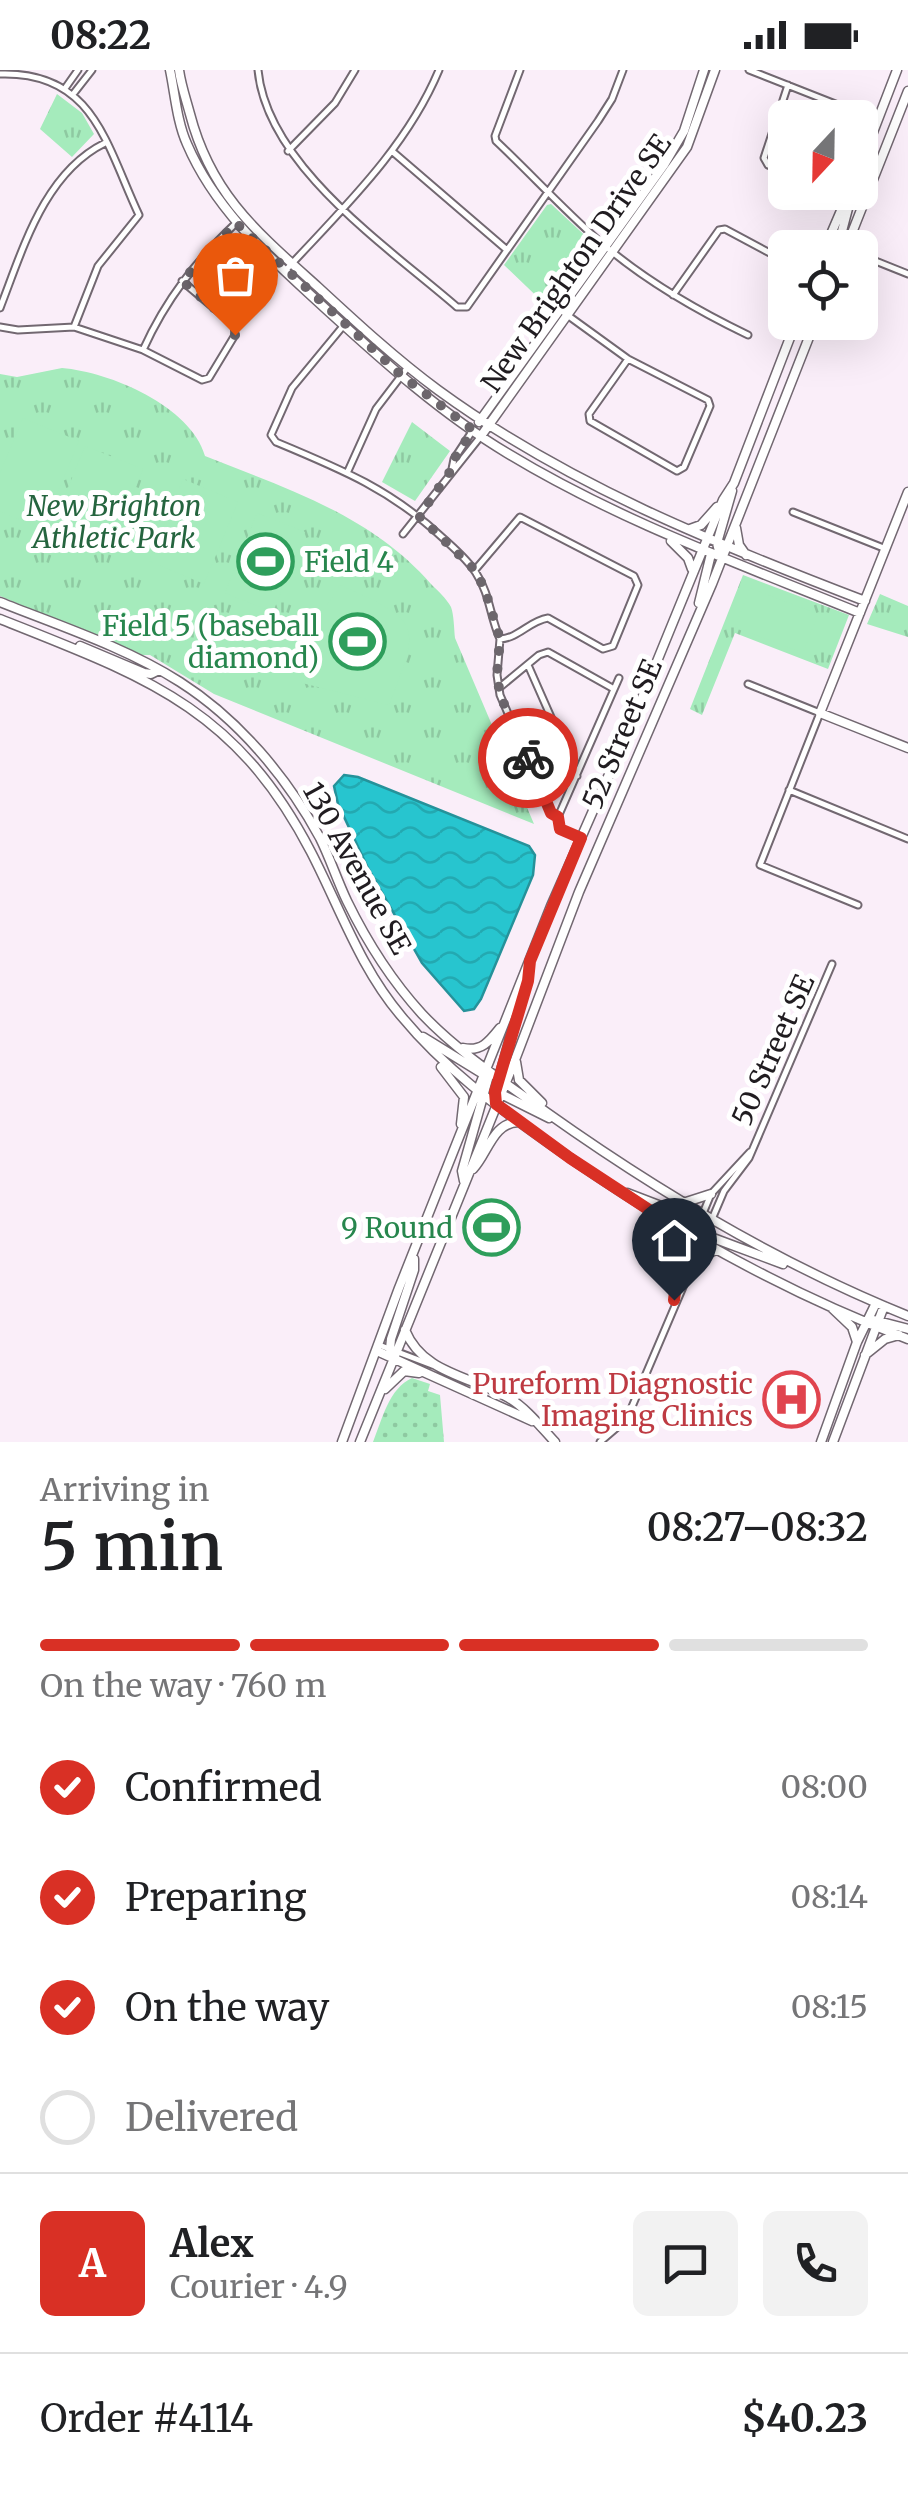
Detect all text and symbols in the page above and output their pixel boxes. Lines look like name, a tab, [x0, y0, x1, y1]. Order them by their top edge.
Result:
text: 08:22	[50, 12, 151, 59]
north arrow	[768, 100, 878, 210]
map controls	[768, 100, 878, 340]
street label: New Brighton Drive SE	[473, 127, 679, 399]
button: locate	[768, 230, 878, 340]
pin	[193, 233, 278, 336]
icon: bag	[208, 248, 263, 303]
park label: New Brighton Athletic Park	[26, 488, 202, 556]
sports icon: Field 4	[235, 532, 295, 592]
place label: Field 4	[304, 544, 394, 580]
place label: Field 5 (baseball diamond)	[102, 608, 319, 676]
sports icon: Field 5 (baseball diamond)	[328, 612, 388, 672]
street label: 52 Street SE	[574, 653, 670, 814]
courier	[478, 708, 578, 808]
icon: bike	[501, 731, 556, 786]
street label: 130 Avenue SE	[295, 776, 419, 961]
street label: 50 Street SE	[724, 969, 822, 1131]
sports icon: 9 Round	[462, 1198, 522, 1258]
pin	[632, 1198, 717, 1301]
place label: 9 Round	[341, 1210, 453, 1246]
icon: home	[647, 1213, 702, 1268]
place label: Pureform Diagnostic Imaging Clinics	[472, 1366, 753, 1434]
hospital icon: Pureform Diagnostic Imaging Clinics	[762, 1370, 822, 1430]
text: Arriving in	[40, 1470, 209, 1510]
text: 08:27–08:32	[647, 1504, 868, 1551]
text: 5 min	[40, 1506, 223, 1588]
text: On the way · 760 m	[40, 1666, 327, 1706]
icon: check	[40, 1760, 95, 1815]
text: Confirmed	[125, 1764, 322, 1811]
text: 08:00	[781, 1767, 868, 1807]
icon: check	[40, 1870, 95, 1925]
text: Preparing	[125, 1874, 307, 1921]
text: 08:14	[790, 1877, 868, 1917]
icon: check	[40, 1980, 95, 2035]
text: On the way	[125, 1984, 329, 2031]
text: 08:15	[791, 1987, 868, 2027]
text: Delivered	[125, 2094, 298, 2141]
button: chat	[633, 2211, 738, 2316]
button: phone	[763, 2211, 868, 2316]
text: Alex	[170, 2220, 254, 2267]
text: A	[79, 2240, 106, 2287]
text: Courier · 4.9	[170, 2267, 348, 2307]
text: Order #4114	[40, 2395, 253, 2442]
text: $40.23	[741, 2395, 868, 2442]

